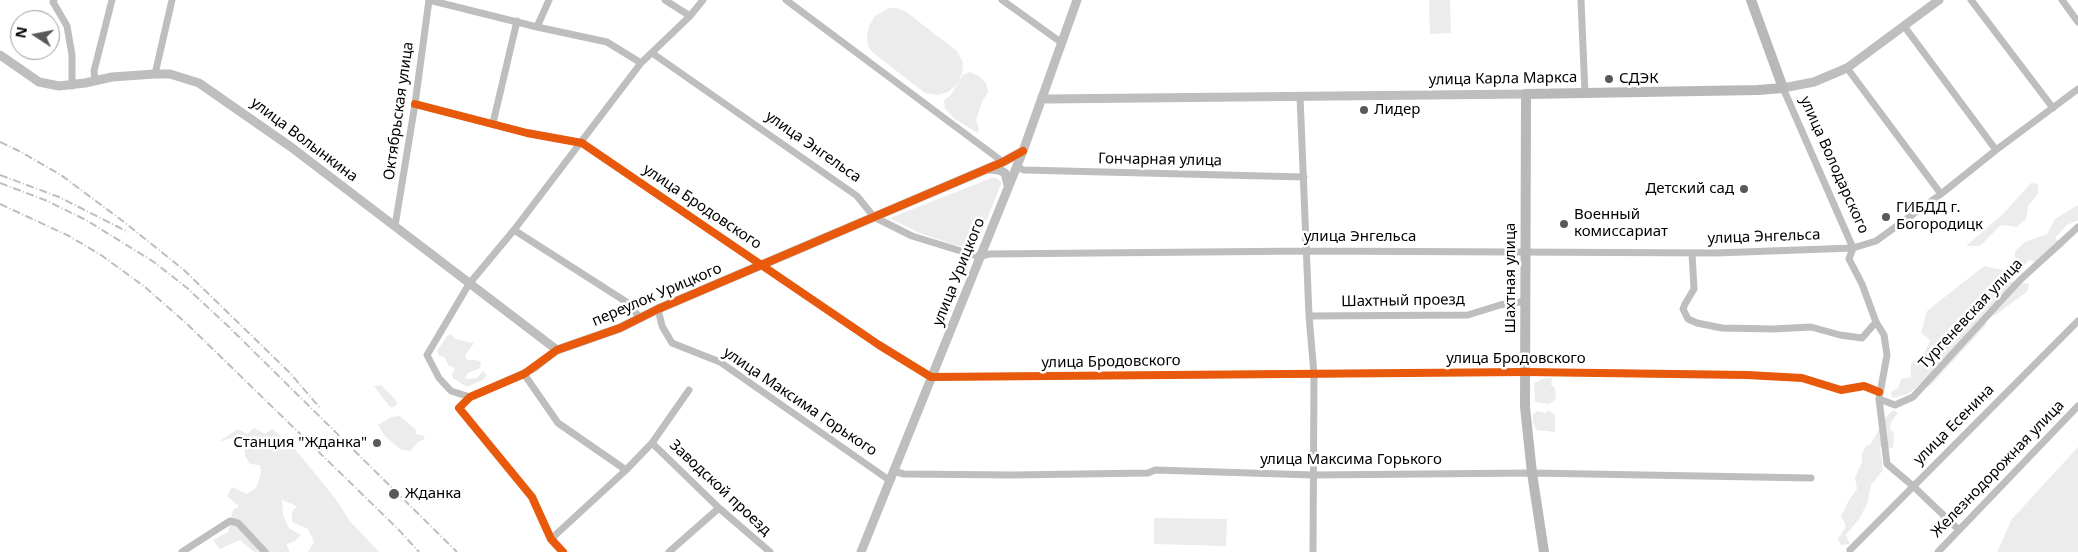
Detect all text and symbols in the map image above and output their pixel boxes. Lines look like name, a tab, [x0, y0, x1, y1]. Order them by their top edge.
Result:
north arrow	[10, 10, 60, 60]
text: N	[10, 25, 31, 40]
street label: Октябрьская улица	[380, 41, 418, 181]
street label: улица Карла Маркса	[1429, 69, 1577, 89]
place label: СДЭК	[1619, 70, 1659, 88]
marker: СДЭК	[1603, 73, 1615, 85]
street label: улица Волынкина	[247, 94, 361, 186]
street label: улица Володарского	[1796, 94, 1872, 236]
place label: Лидер	[1374, 101, 1420, 119]
marker: Лидер	[1358, 104, 1370, 116]
street label: улица Энгельса	[762, 107, 864, 187]
street label: Гончарная улица	[1098, 150, 1222, 170]
street label: улица Бродовского	[639, 161, 765, 253]
place label: Детский сад	[1645, 180, 1734, 198]
marker: Детский сад	[1738, 183, 1750, 195]
place label: ГИБДД г. Богородицк	[1896, 199, 1983, 234]
place label: Военный комиссариат	[1574, 206, 1668, 241]
marker: ГИБДД г. Богородицк	[1880, 211, 1892, 223]
street label: улица Урицкого	[929, 215, 989, 329]
marker: Военный комиссариат	[1558, 218, 1570, 230]
street label: Шахтная улица	[1502, 223, 1520, 333]
street label: улица Энгельса	[1707, 226, 1821, 248]
street label: улица Энгельса	[1304, 228, 1416, 246]
street label: Тургеневская улица	[1915, 255, 2027, 373]
street label: переулок Урицкого	[589, 259, 725, 331]
street label: Шахтный проезд	[1341, 291, 1465, 311]
street label: улица Максима Горького	[720, 344, 880, 460]
street label: улица Бродовского	[1446, 350, 1586, 368]
street label: улица Бродовского	[1041, 352, 1181, 372]
street label: улица Есенина	[1910, 381, 1998, 469]
street label: Железнодорожная улица	[1928, 397, 2068, 541]
place label: Станция "Жданка"	[233, 434, 367, 452]
street label: Заводской проезд	[665, 436, 775, 540]
marker: Станция "Жданка"	[371, 437, 383, 449]
street label: улица Максима Горького	[1260, 451, 1442, 469]
place label: Жданка	[405, 485, 461, 503]
marker: Жданка	[387, 487, 401, 501]

